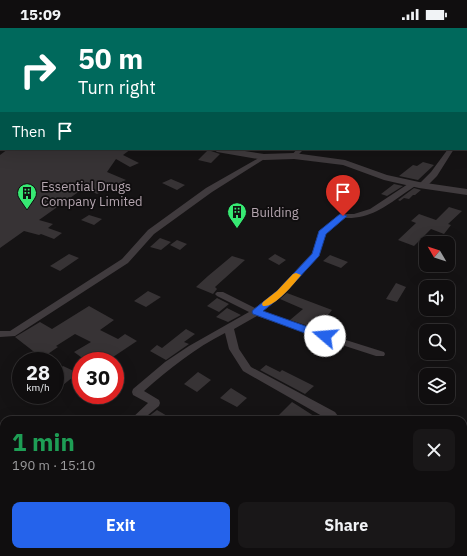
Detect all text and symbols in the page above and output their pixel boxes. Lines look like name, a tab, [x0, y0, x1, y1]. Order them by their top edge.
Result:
text: 15:09	[20, 5, 61, 24]
text: 50 m	[78, 40, 143, 77]
icon: right	[12, 44, 64, 96]
text: Turn right	[78, 76, 156, 99]
icon: arrive	[54, 120, 76, 142]
text: Then	[12, 122, 46, 141]
pin	[326, 175, 360, 216]
place label: Essential Drugs Company Limited	[41, 178, 143, 210]
icon: arrive	[332, 181, 354, 203]
building icon: Essential Drugs Company Limited	[16, 182, 38, 210]
building icon: Building	[226, 201, 248, 229]
place label: Building	[251, 204, 299, 221]
north arrow	[419, 236, 455, 272]
map controls	[419, 236, 455, 404]
button: sound	[419, 280, 455, 316]
position arrow	[304, 315, 346, 357]
button: search	[419, 324, 455, 360]
speed limit sign: 30	[72, 352, 124, 404]
text: 28	[26, 359, 50, 386]
button: layers	[419, 368, 455, 404]
text: km/h	[26, 381, 50, 394]
text: 1 min	[12, 426, 75, 458]
button: close	[413, 429, 455, 471]
text: 190 m · 15:10	[12, 457, 95, 474]
button: Exit	[12, 502, 230, 548]
button: Share	[238, 502, 455, 548]

